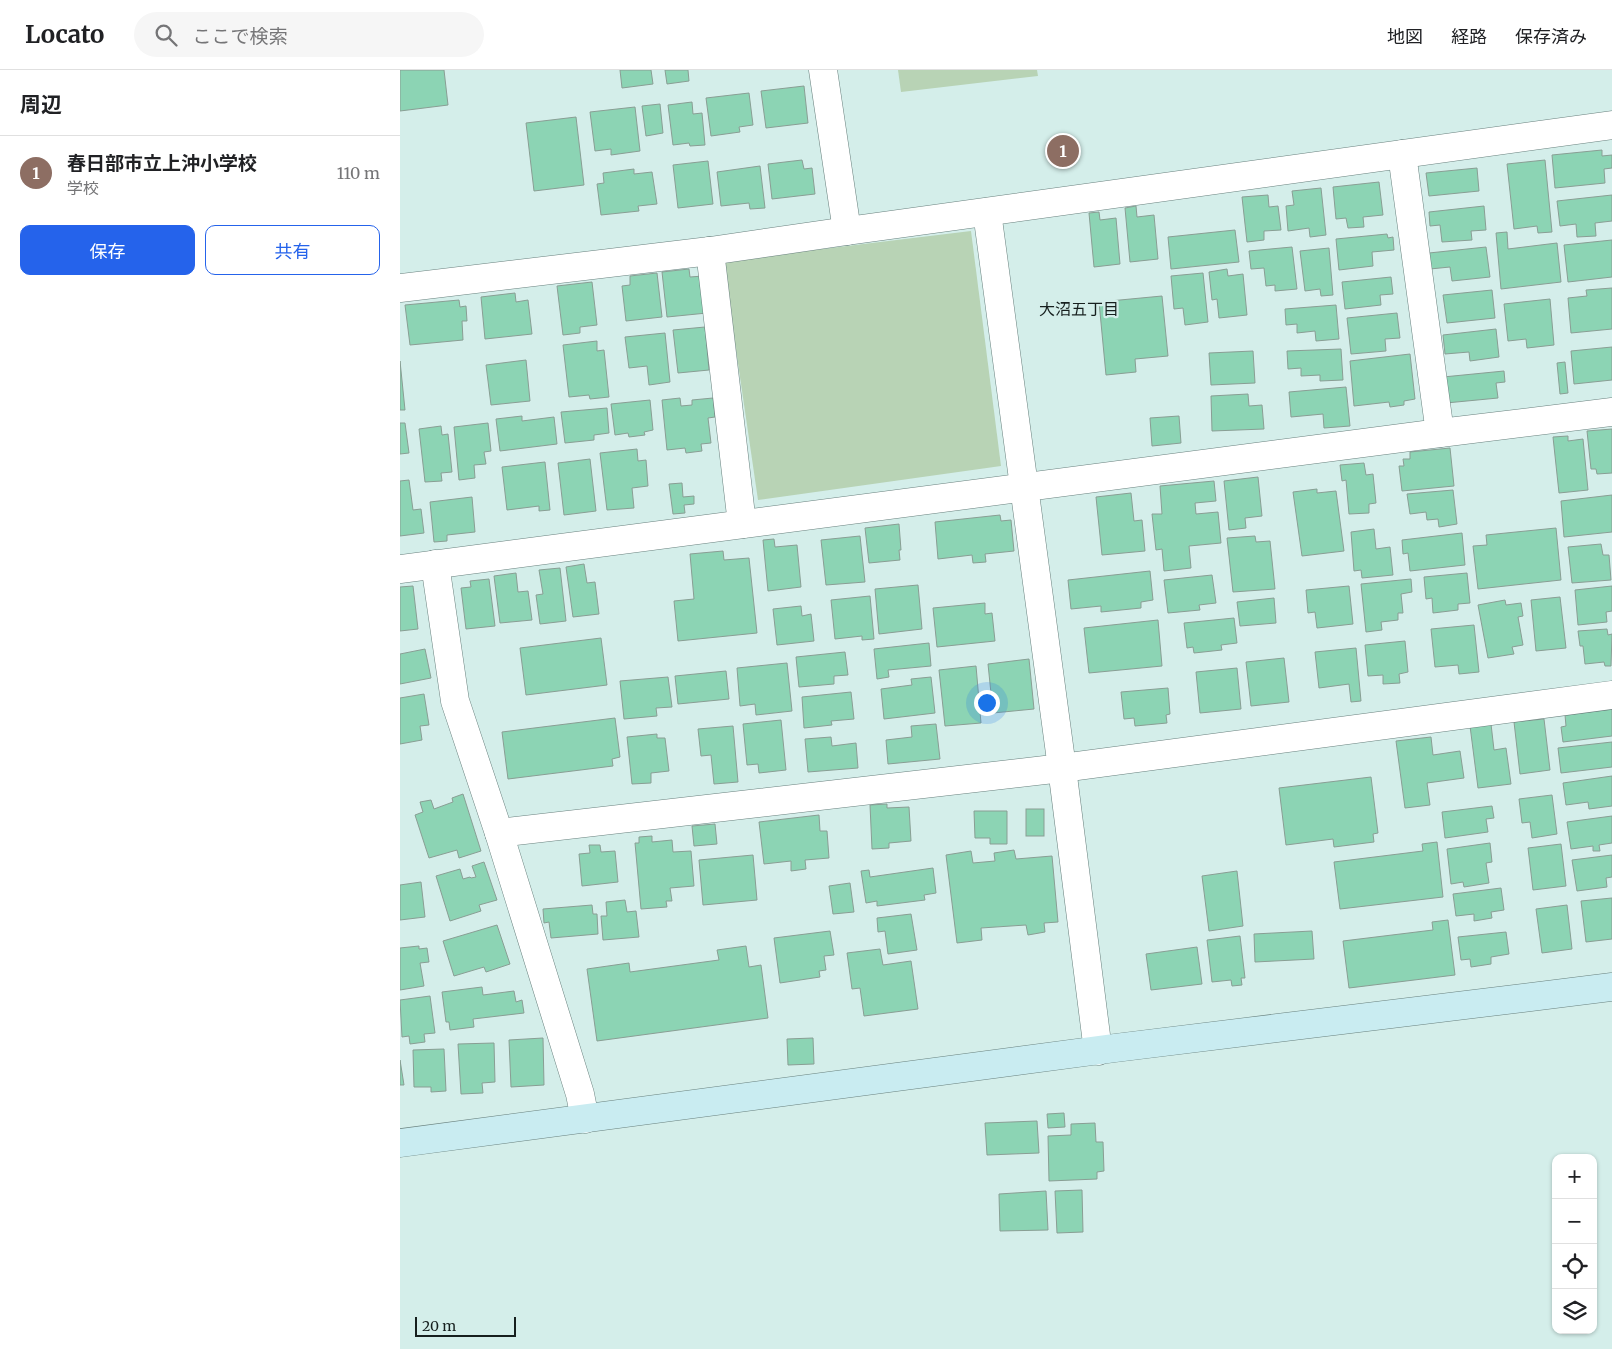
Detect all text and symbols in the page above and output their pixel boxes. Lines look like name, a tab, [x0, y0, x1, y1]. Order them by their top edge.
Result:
search box	[134, 12, 484, 57]
text: Locato	[25, 19, 104, 50]
icon: search	[152, 21, 180, 49]
text: ここで検索	[192, 24, 287, 48]
text: 地図	[1387, 25, 1423, 48]
text: 経路	[1451, 25, 1487, 48]
text: 保存済み	[1515, 25, 1587, 48]
text: 周辺	[20, 91, 62, 118]
pin: 1	[1047, 132, 1079, 170]
text: 春日部市立上沖小学校	[67, 151, 257, 175]
text: 1	[32, 163, 40, 183]
text: 110 m	[337, 163, 380, 183]
text: 学校	[67, 178, 99, 198]
button: 保存	[20, 225, 195, 275]
button: 共有	[205, 225, 380, 275]
district label: 大沼五丁目	[1039, 299, 1119, 319]
your location	[974, 690, 1000, 716]
map controls	[1552, 1154, 1597, 1334]
button: +	[1552, 1154, 1597, 1199]
button: −	[1552, 1199, 1597, 1244]
button: locate	[1552, 1244, 1597, 1289]
button: layers	[1552, 1289, 1597, 1334]
scale bar	[415, 1314, 516, 1337]
text: 20 m	[422, 1317, 456, 1335]

